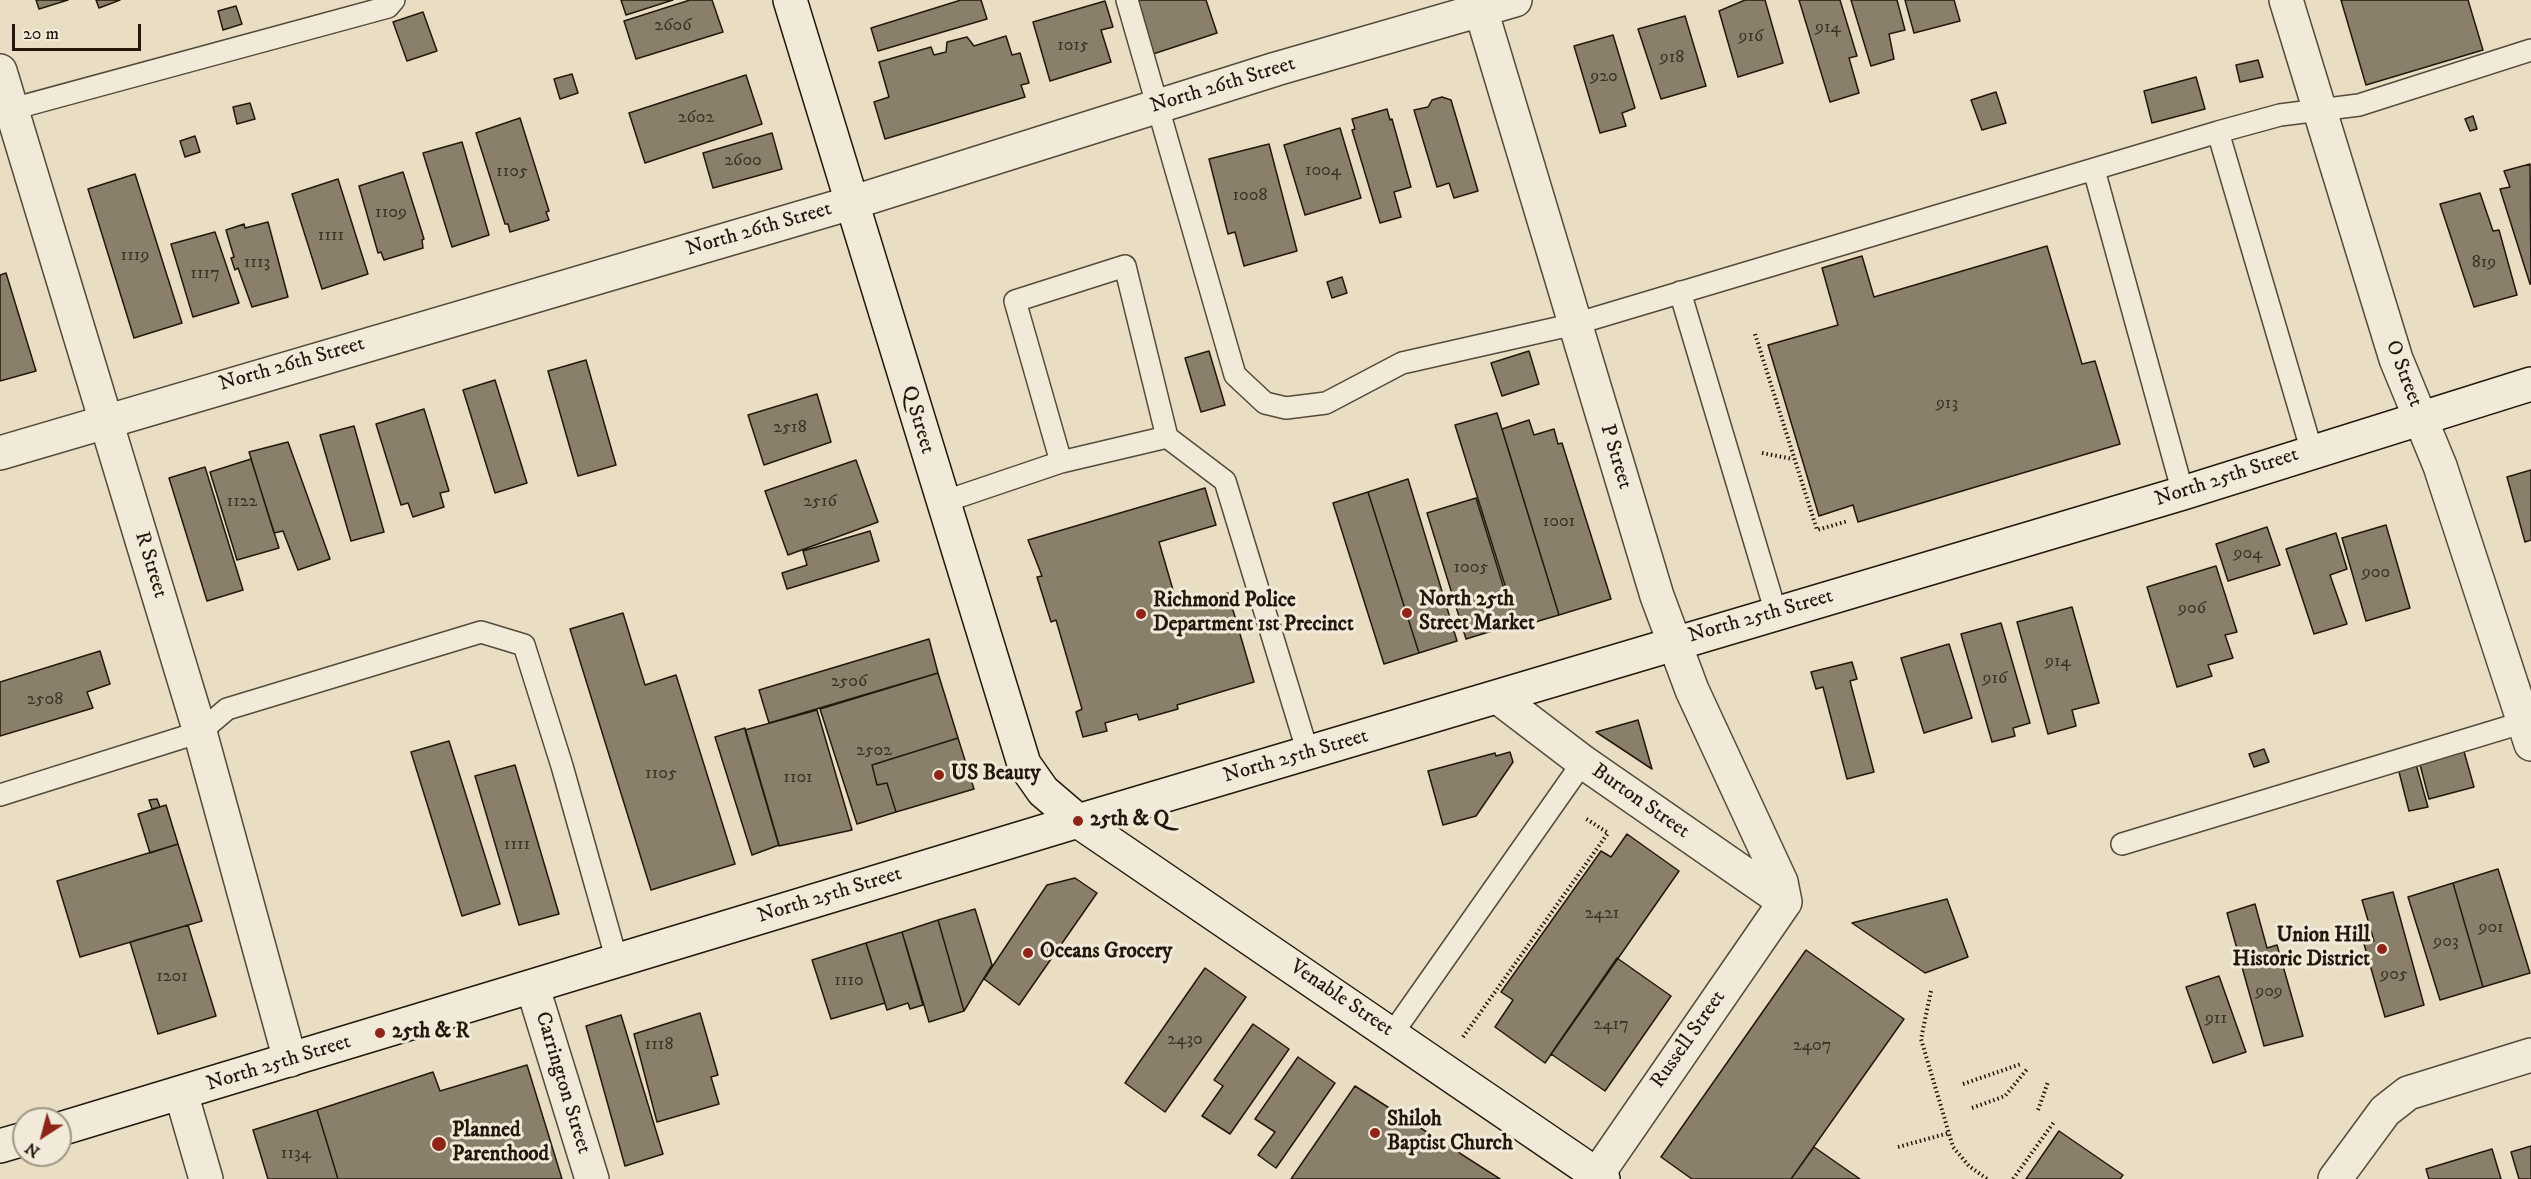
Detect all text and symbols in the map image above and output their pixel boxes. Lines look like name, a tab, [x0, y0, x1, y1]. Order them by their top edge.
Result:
scale bar	[15, 12, 144, 50]
house number: 2606	[654, 15, 692, 37]
house number: 914	[1815, 17, 1841, 39]
text: 20 m	[23, 23, 59, 45]
house number: 916	[1739, 26, 1763, 48]
house number: 1015	[1057, 35, 1089, 57]
house number: 918	[1660, 47, 1684, 69]
street label: North 26th Street	[1148, 52, 1298, 120]
house number: 920	[1590, 66, 1618, 88]
house number: 2602	[678, 107, 714, 129]
house number: 2600	[724, 150, 762, 172]
house number: 1004	[1305, 160, 1341, 182]
house number: 1105	[496, 161, 528, 183]
house number: 1008	[1233, 185, 1267, 207]
street label: North 26th Street	[683, 197, 835, 263]
house number: 1109	[375, 202, 407, 224]
house number: 1111	[318, 225, 344, 247]
house number: 1119	[121, 245, 149, 267]
house number: 1113	[244, 252, 270, 274]
house number: 819	[2472, 252, 2496, 274]
house number: 1117	[190, 263, 220, 285]
street label: North 26th Street	[216, 332, 368, 398]
street label: O Street	[2379, 337, 2427, 411]
street label: Q Street	[895, 383, 939, 457]
house number: 913	[1936, 393, 1958, 415]
house number: 2518	[773, 417, 807, 439]
street label: P Street	[1593, 422, 1637, 492]
street label: North 25th Street	[2152, 443, 2302, 513]
house number: 1122	[227, 491, 257, 513]
house number: 2516	[803, 491, 837, 513]
house number: 1001	[1543, 511, 1575, 533]
street label: R Street	[128, 529, 172, 601]
house number: 904	[2234, 543, 2262, 565]
house number: 1005	[1454, 557, 1488, 579]
house number: 900	[2362, 562, 2390, 584]
street label: North 25th Street	[1686, 584, 1836, 650]
place label: North 25th Street Market	[1419, 588, 1535, 638]
place label: Richmond Police Department 1st Precinct	[1153, 589, 1354, 639]
house number: 906	[2178, 598, 2206, 620]
marker: North 25th Street Market	[1400, 606, 1414, 620]
marker: Richmond Police Department 1st Precinct	[1134, 607, 1148, 621]
house number: 914	[2045, 651, 2071, 673]
house number: 916	[1983, 668, 2007, 690]
house number: 2506	[831, 671, 867, 693]
house number: 2508	[27, 689, 63, 711]
street label: North 25th Street	[1221, 724, 1371, 790]
house number: 2502	[856, 740, 892, 762]
street label: Burton Street	[1586, 759, 1694, 845]
place label: US Beauty	[951, 762, 1041, 788]
house number: 1105	[645, 763, 677, 785]
house number: 1101	[783, 767, 813, 789]
marker: US Beauty	[932, 768, 946, 782]
place label: 25th & Q	[1090, 808, 1169, 834]
marker: 25th & Q	[1071, 814, 1085, 828]
house number: 1111	[504, 834, 530, 856]
street label: North 25th Street	[755, 862, 905, 930]
house number: 2421	[1585, 903, 1619, 925]
house number: 901	[2478, 917, 2504, 939]
place label: Union Hill Historic District	[2232, 924, 2370, 974]
house number: 903	[2433, 931, 2459, 953]
place label: Oceans Grocery	[1040, 940, 1172, 966]
marker: Union Hill Historic District	[2375, 942, 2389, 956]
marker: Oceans Grocery	[1021, 946, 1035, 960]
street label: Venable Street	[1284, 955, 1398, 1043]
house number: 905	[2380, 964, 2408, 986]
house number: 1201	[156, 966, 188, 988]
house number: 1110	[834, 970, 864, 992]
house number: 909	[2255, 981, 2283, 1003]
street label: Russell Street	[1646, 986, 1732, 1094]
house number: 911	[2205, 1008, 2227, 1030]
street label: Carrington Street	[528, 1009, 596, 1157]
house number: 2417	[1593, 1014, 1629, 1036]
place label: 25th & R	[392, 1020, 469, 1046]
marker: 25th & R	[373, 1026, 387, 1040]
house number: 2430	[1167, 1029, 1203, 1051]
street label: North 25th Street	[204, 1030, 354, 1098]
house number: 1118	[645, 1034, 673, 1056]
house number: 2407	[1793, 1035, 1831, 1057]
north arrow	[12, 1107, 72, 1167]
place label: Shiloh Baptist Church	[1387, 1108, 1513, 1158]
place label: Planned Parenthood	[452, 1119, 549, 1169]
marker: Shiloh Baptist Church	[1368, 1126, 1382, 1140]
marker: Planned Parenthood	[430, 1135, 448, 1153]
text: N	[21, 1138, 44, 1162]
house number: 1134	[281, 1143, 311, 1165]

